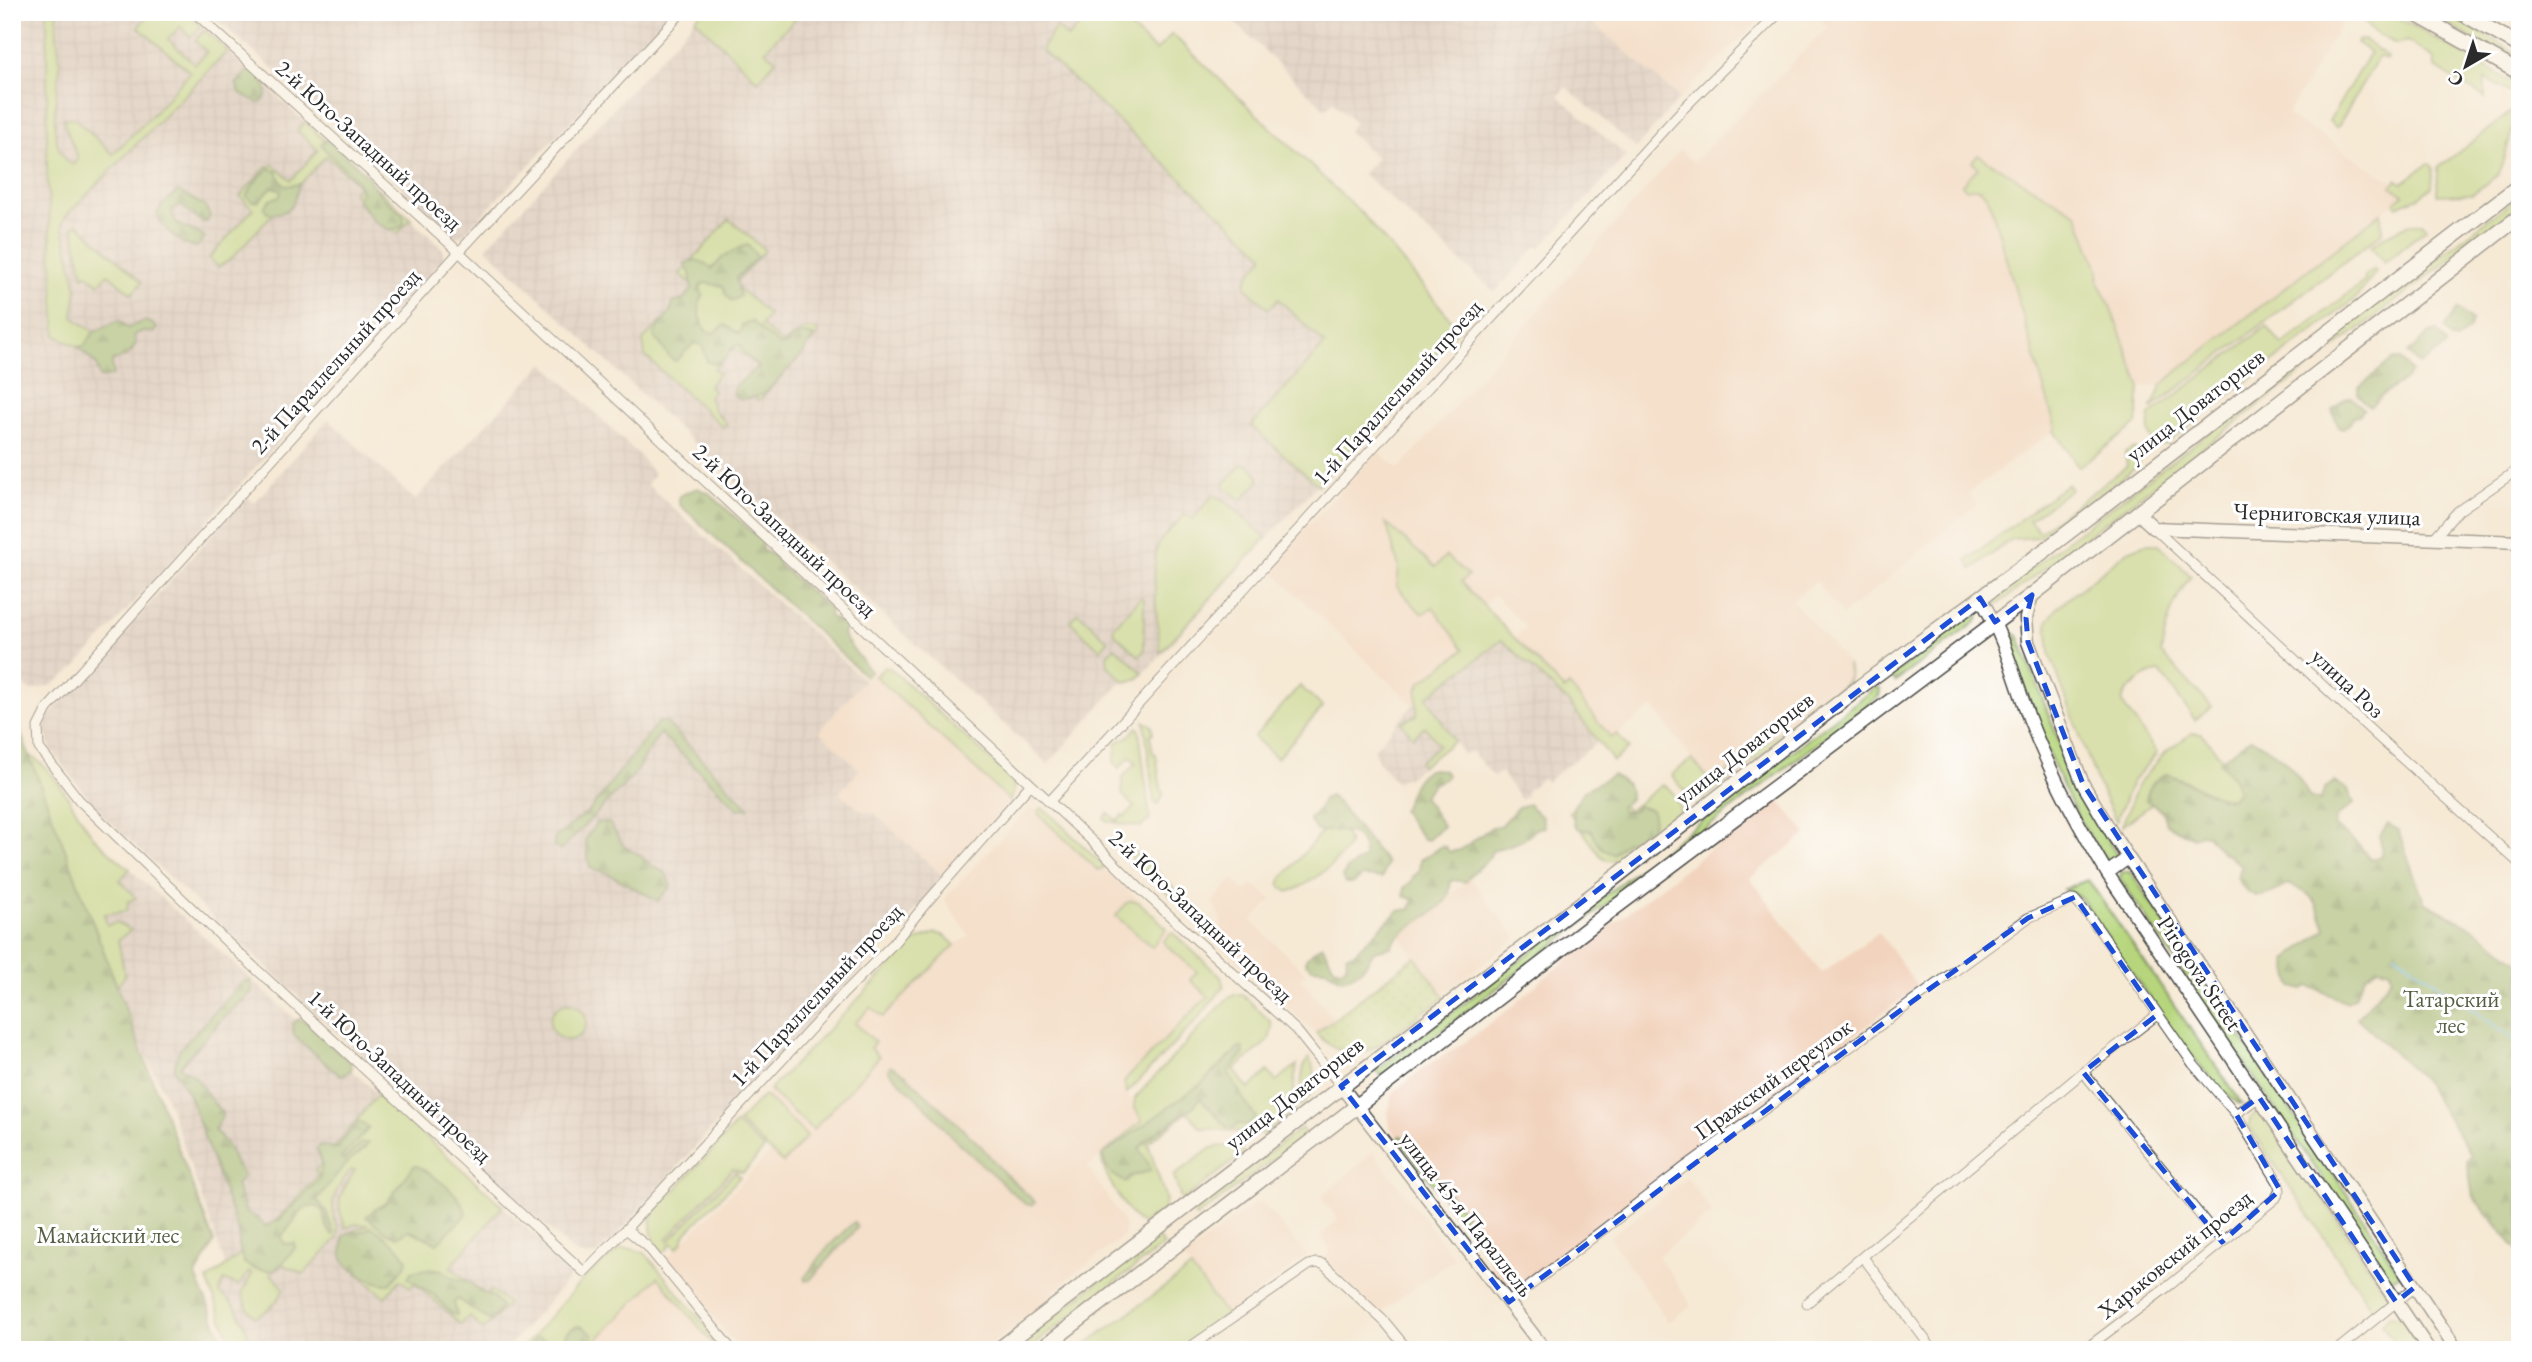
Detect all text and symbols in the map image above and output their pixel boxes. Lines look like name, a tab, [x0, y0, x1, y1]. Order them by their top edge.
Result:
north arrow	[2430, 32, 2500, 102]
street label: 2-й Юго-Западный проезд	[269, 53, 469, 237]
text: С	[2443, 65, 2469, 93]
street label: 2-й Параллельный проезд	[244, 262, 427, 460]
street label: 1-й Параллельный проезд	[1306, 293, 1489, 491]
street label: улица Доваторцев	[2120, 341, 2271, 469]
street label: 2-й Юго-Западный проезд	[687, 437, 884, 624]
street label: Черниговская улица	[2233, 496, 2422, 532]
street label: улица Роз	[2305, 641, 2391, 725]
street label: улица Доваторцев	[1669, 684, 1820, 812]
street label: 2-й Юго-Западный проезд	[1103, 823, 1300, 1010]
street label: 1-й Параллельный проезд	[723, 897, 909, 1093]
street label: Pirogova Street	[2151, 910, 2250, 1037]
street label: 1-й Юго-Западный проезд	[302, 983, 499, 1170]
park label: Татарский лес	[2402, 984, 2500, 1040]
street label: Пражский переулок	[1688, 1012, 1858, 1146]
street label: улица Доваторцев	[1219, 1029, 1370, 1157]
street label: улица 45-я Параллель	[1393, 1125, 1541, 1303]
street label: Харьковский проезд	[2091, 1182, 2259, 1326]
park label: Мамайский лес	[36, 1220, 180, 1250]

